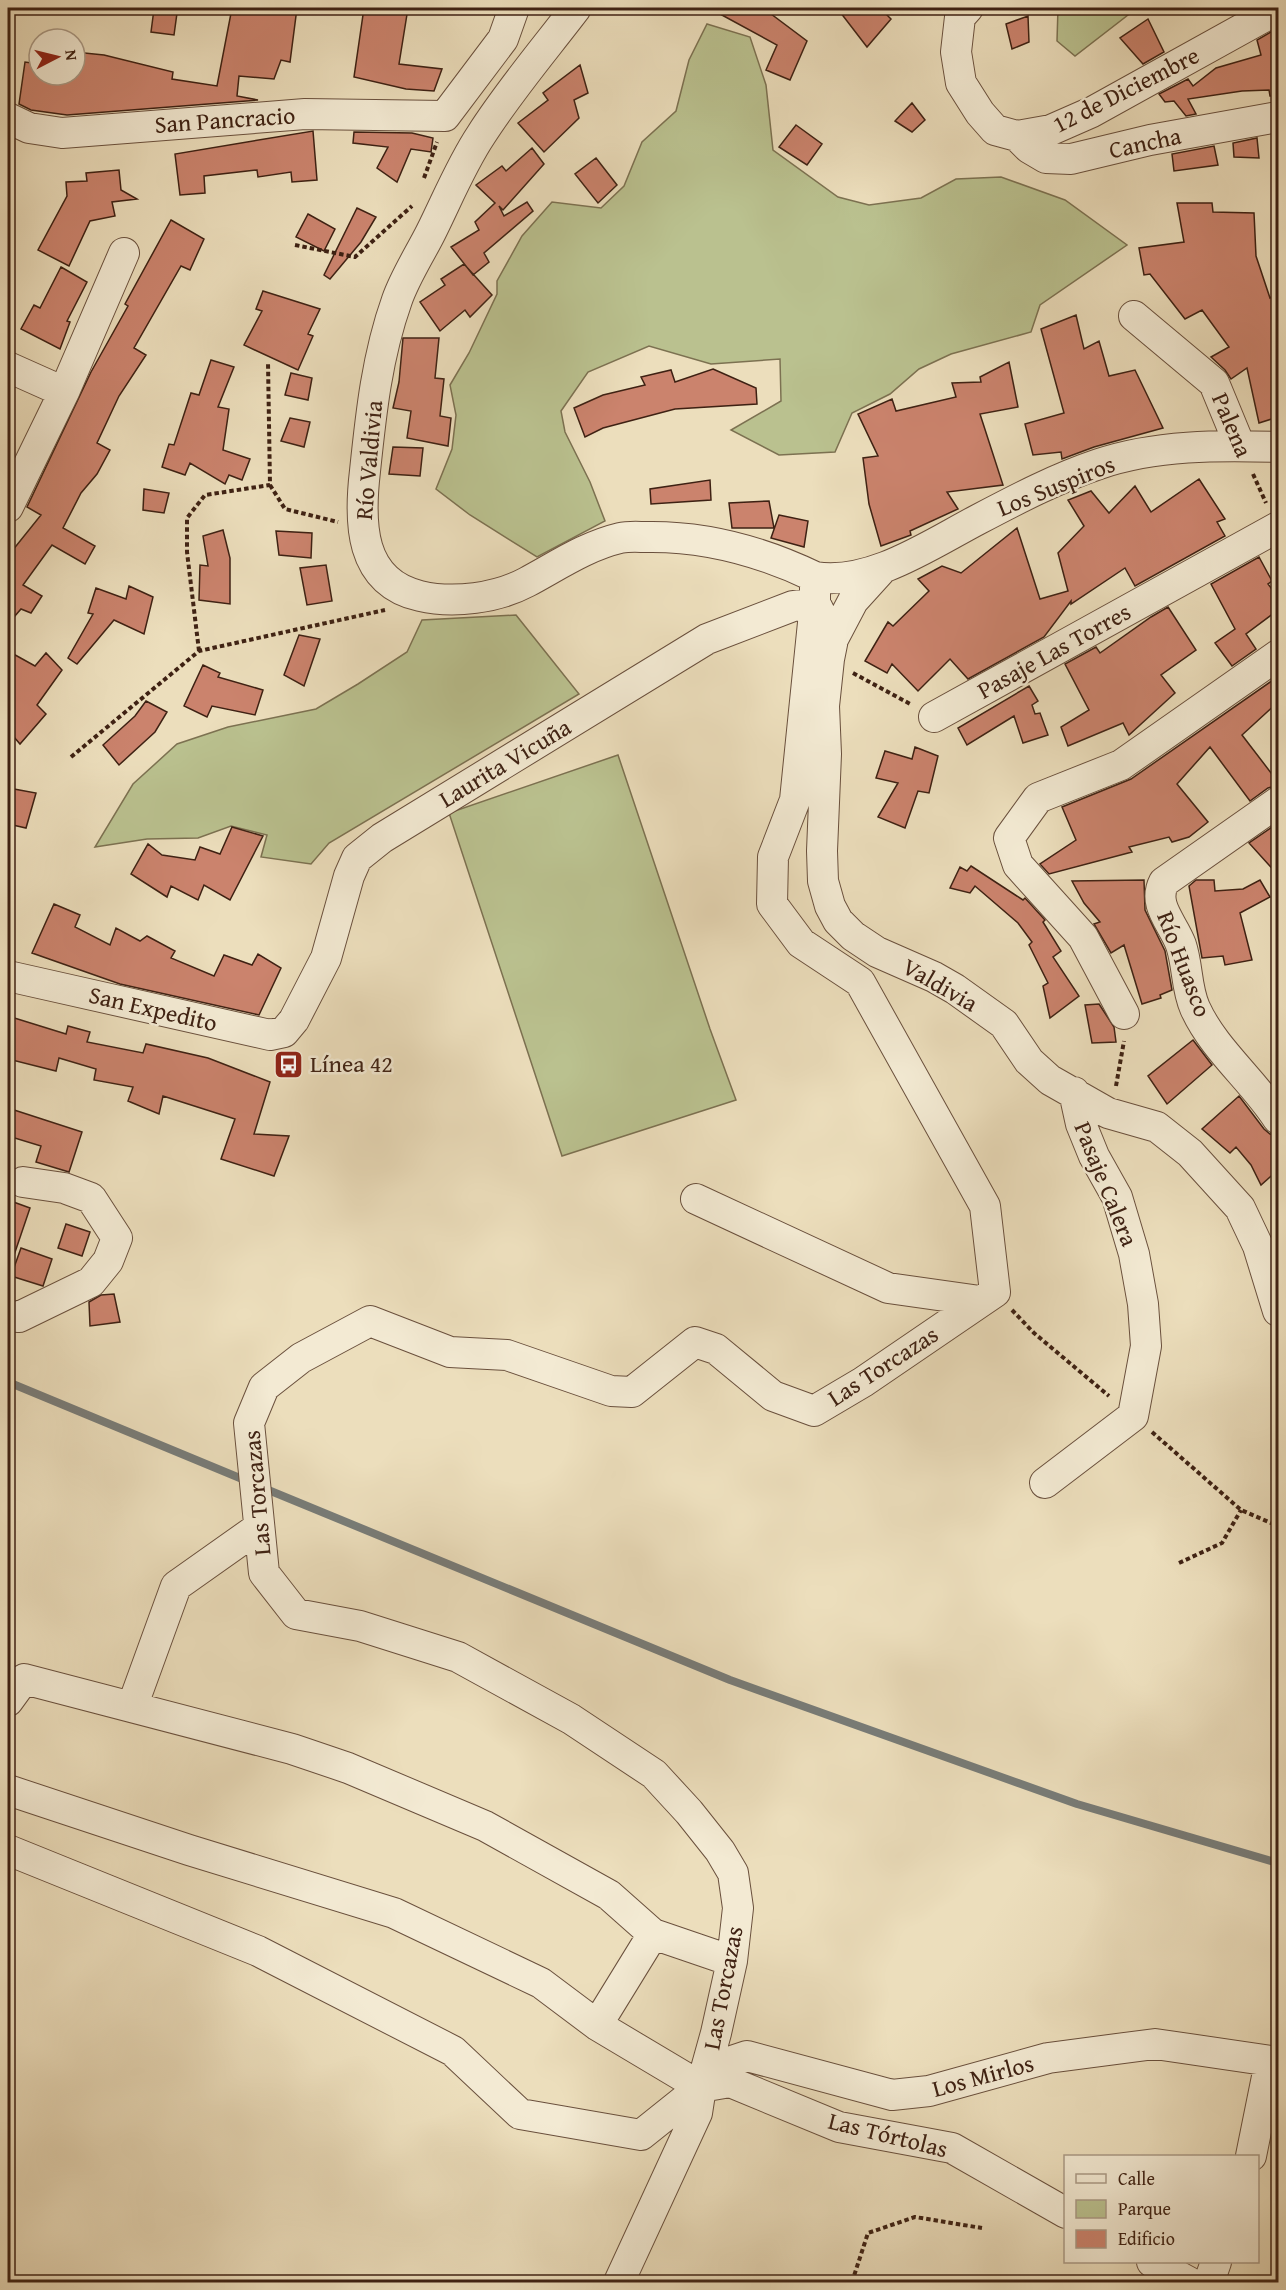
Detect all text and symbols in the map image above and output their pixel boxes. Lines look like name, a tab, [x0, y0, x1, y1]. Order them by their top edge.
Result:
north arrow	[27, 27, 87, 87]
street label: 12 de Diciembre	[1046, 38, 1205, 142]
text: N	[59, 48, 84, 62]
street label: San Pancracio	[154, 97, 296, 142]
street label: Cancha	[1106, 118, 1185, 167]
street label: Palena	[1203, 387, 1262, 463]
street label: Río Valdivia	[346, 398, 391, 521]
street label: Los Suspiros	[992, 446, 1120, 525]
street label: Pasaje Las Torres	[971, 594, 1137, 707]
street label: Laurita Vicuña	[432, 709, 578, 816]
street label: Río Huasco	[1148, 906, 1221, 1022]
street label: Valdivia	[896, 949, 985, 1021]
street label: San Expedito	[86, 977, 221, 1040]
place label: Línea 42	[310, 1046, 393, 1081]
bus stop icon: Línea 42	[273, 1048, 305, 1080]
street label: Pasaje Calera	[1066, 1116, 1148, 1252]
street label: Las Torcazas	[821, 1317, 945, 1414]
street label: Las Torcazas	[234, 1429, 279, 1557]
street label: Las Torcazas	[693, 1923, 752, 2053]
street label: Los Mirlos	[928, 2045, 1037, 2106]
street label: Las Tórtolas	[825, 2103, 951, 2166]
legend	[1064, 2155, 1259, 2263]
text: Calle	[1118, 2165, 1155, 2192]
text: Parque	[1118, 2195, 1171, 2222]
text: Edificio	[1118, 2225, 1175, 2252]

